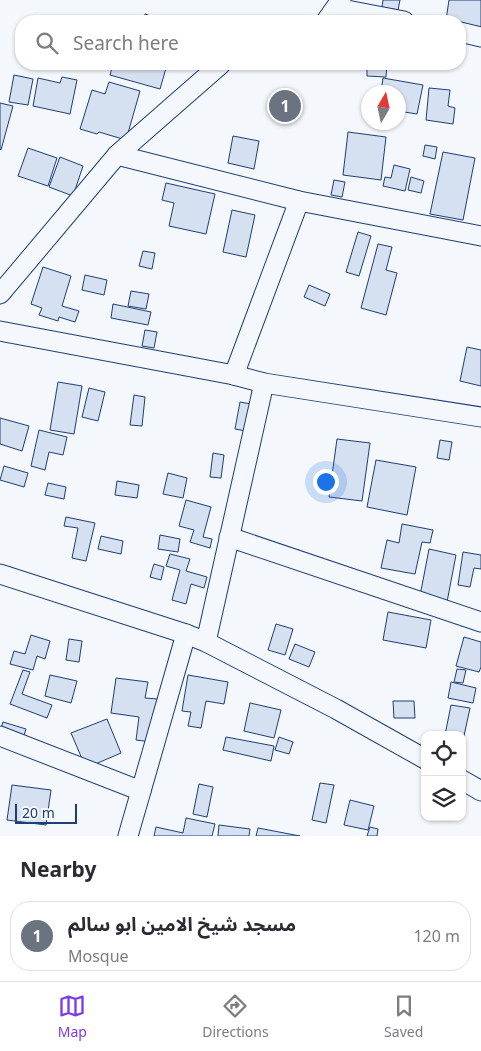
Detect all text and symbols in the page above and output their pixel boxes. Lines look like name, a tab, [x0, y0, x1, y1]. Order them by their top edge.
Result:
search box	[15, 15, 466, 70]
icon: search	[33, 29, 61, 57]
text: Search here	[73, 30, 179, 56]
north arrow	[361, 85, 406, 130]
pin: 1	[269, 87, 301, 125]
your location	[313, 469, 339, 495]
map controls	[421, 731, 466, 821]
button: locate	[421, 731, 466, 776]
button: layers	[421, 776, 466, 821]
scale bar	[15, 801, 78, 824]
text: 20 m	[22, 803, 55, 822]
text: Nearby	[20, 855, 96, 883]
text: مسجد شيخ الامين ابو سالم	[68, 911, 296, 937]
text: 1	[32, 925, 42, 947]
text: 120 m	[413, 925, 460, 947]
text: Mosque	[68, 945, 129, 967]
tab: Map	[58, 992, 87, 1041]
tab: Directions	[202, 992, 269, 1041]
tab: Saved	[384, 992, 423, 1041]

